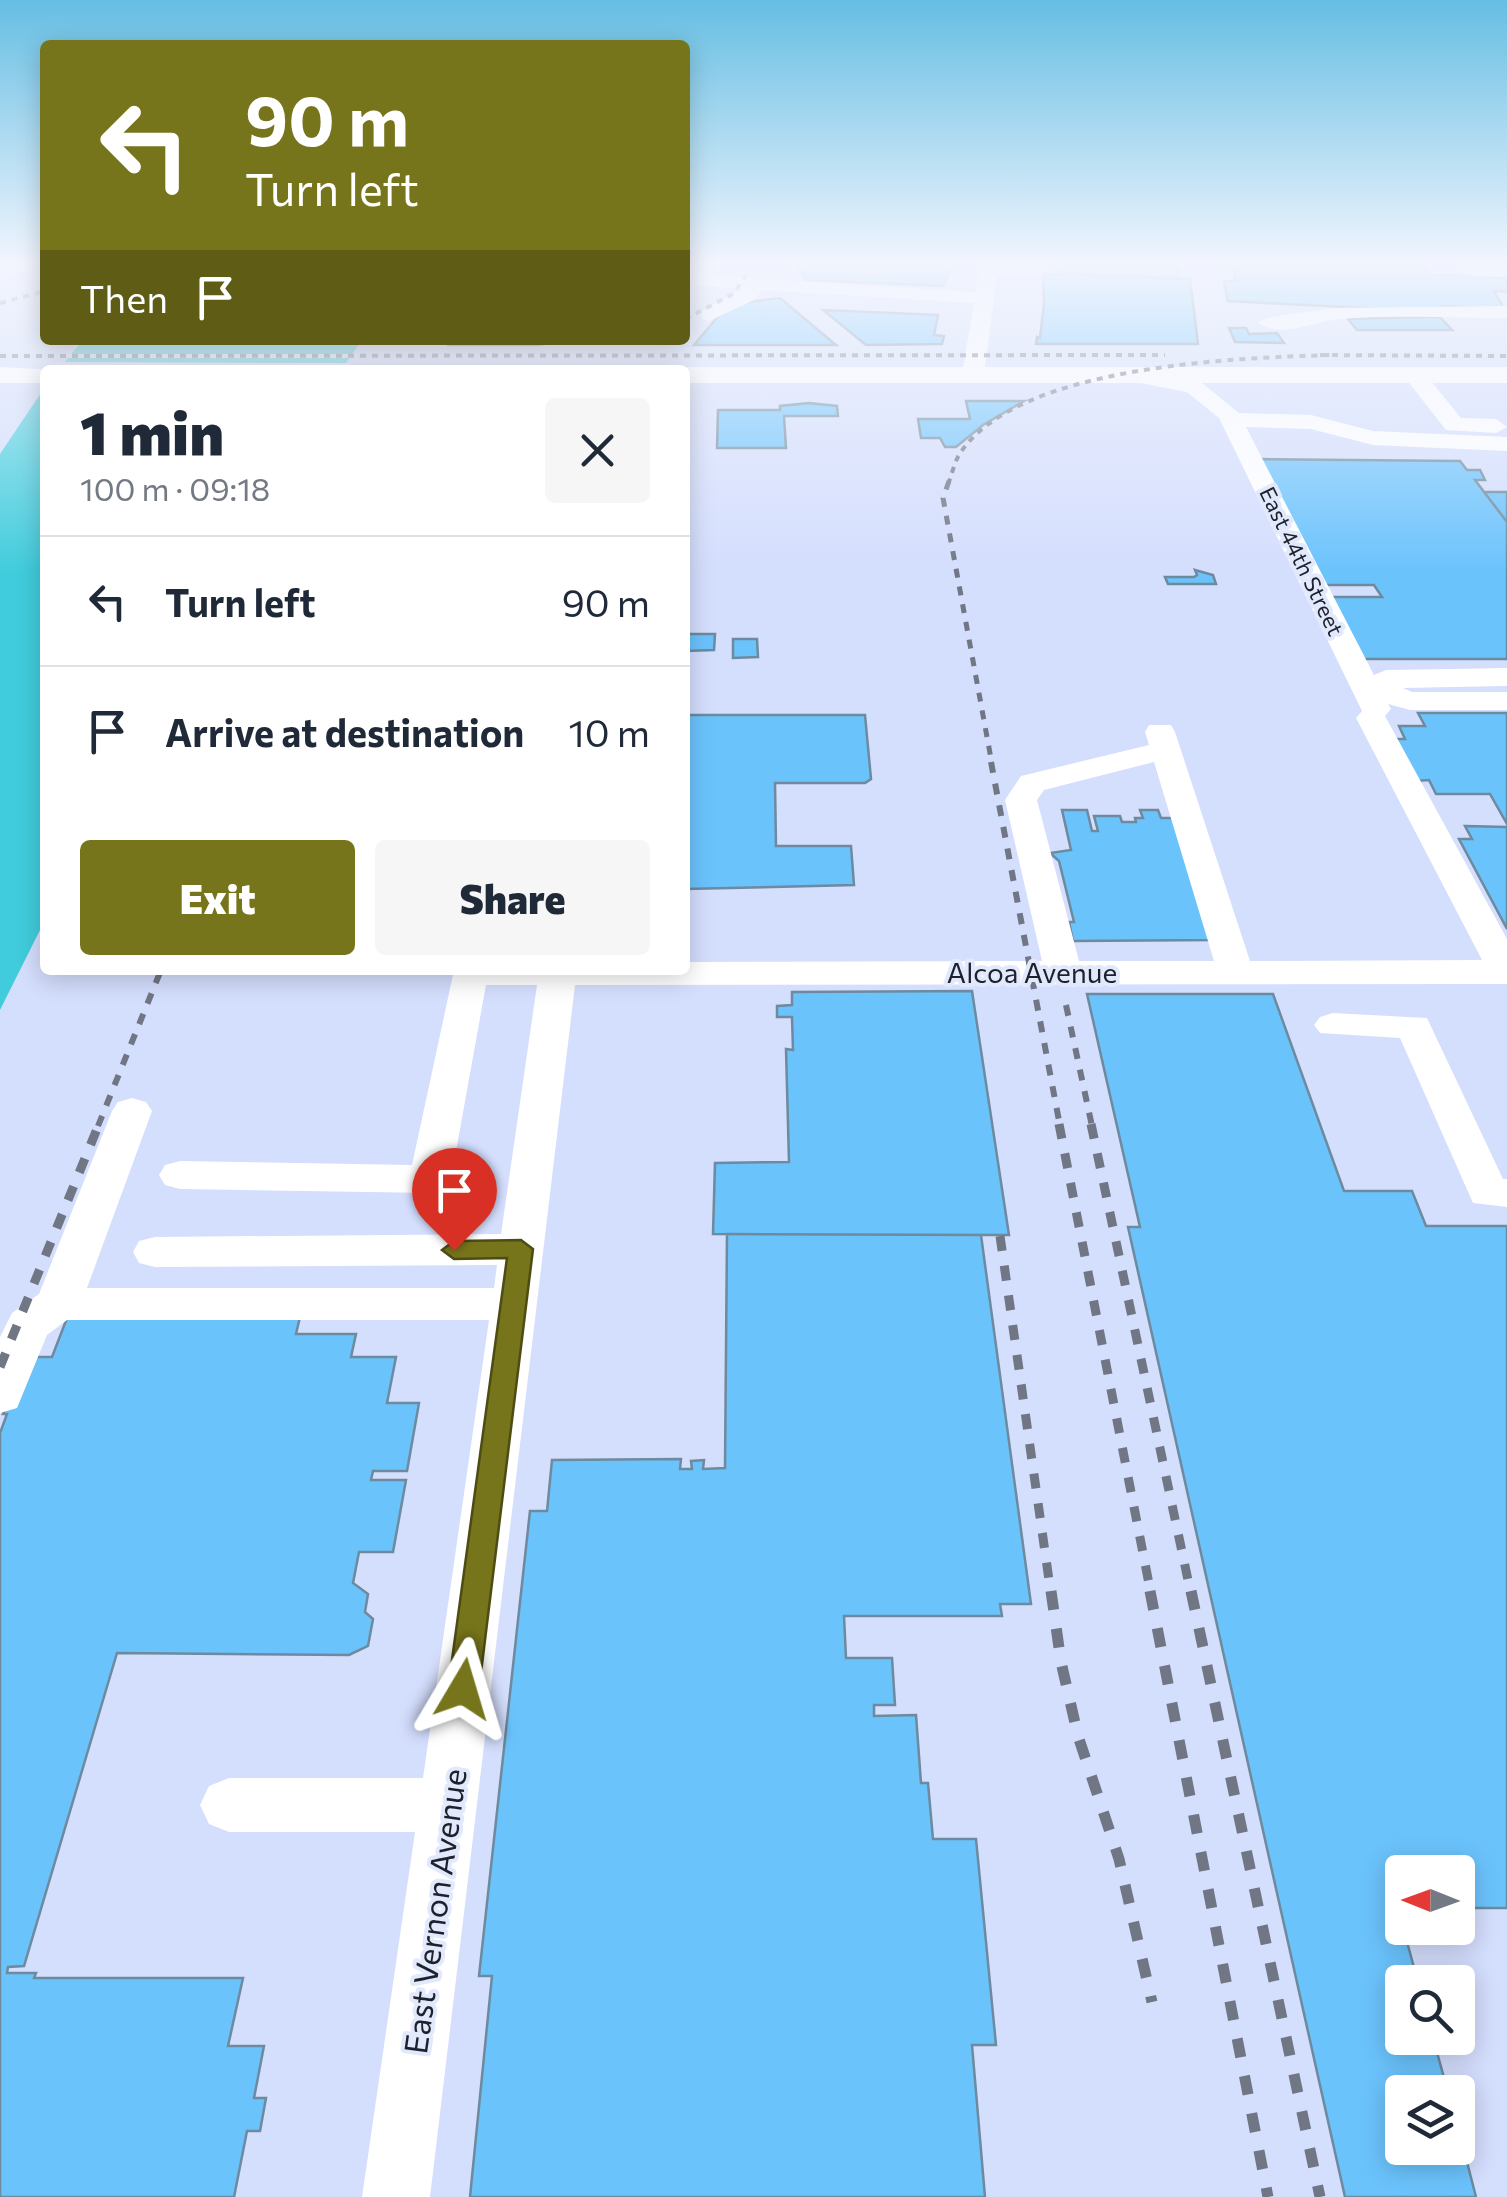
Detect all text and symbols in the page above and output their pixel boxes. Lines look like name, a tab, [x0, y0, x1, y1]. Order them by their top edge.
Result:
text: 90 m	[245, 75, 409, 160]
icon: left	[80, 80, 210, 210]
text: Turn left	[245, 160, 419, 215]
icon: arrive	[188, 270, 243, 325]
text: Then	[80, 274, 168, 321]
text: 1 min	[80, 394, 224, 467]
button: close	[545, 398, 650, 503]
text: 100 m · 09:18	[80, 468, 270, 508]
street label: East 44th Street	[1254, 482, 1350, 640]
icon: left	[80, 574, 135, 629]
text: Turn left	[165, 578, 316, 625]
text: 90 m	[562, 578, 650, 625]
icon: arrive	[80, 704, 135, 759]
text: Arrive at destination	[165, 708, 524, 755]
text: 10 m	[569, 708, 650, 755]
button: Exit	[80, 840, 355, 955]
button: Share	[375, 840, 650, 955]
street label: Alcoa Avenue	[947, 955, 1117, 989]
pin	[412, 1148, 497, 1251]
icon: arrive	[427, 1163, 482, 1218]
position arrow	[411, 1637, 515, 1741]
street label: East Vernon Avenue	[394, 1766, 474, 2056]
north arrow	[1385, 1855, 1475, 1945]
map controls	[1385, 1855, 1475, 2165]
button: search	[1385, 1965, 1475, 2055]
button: layers	[1385, 2075, 1475, 2165]

